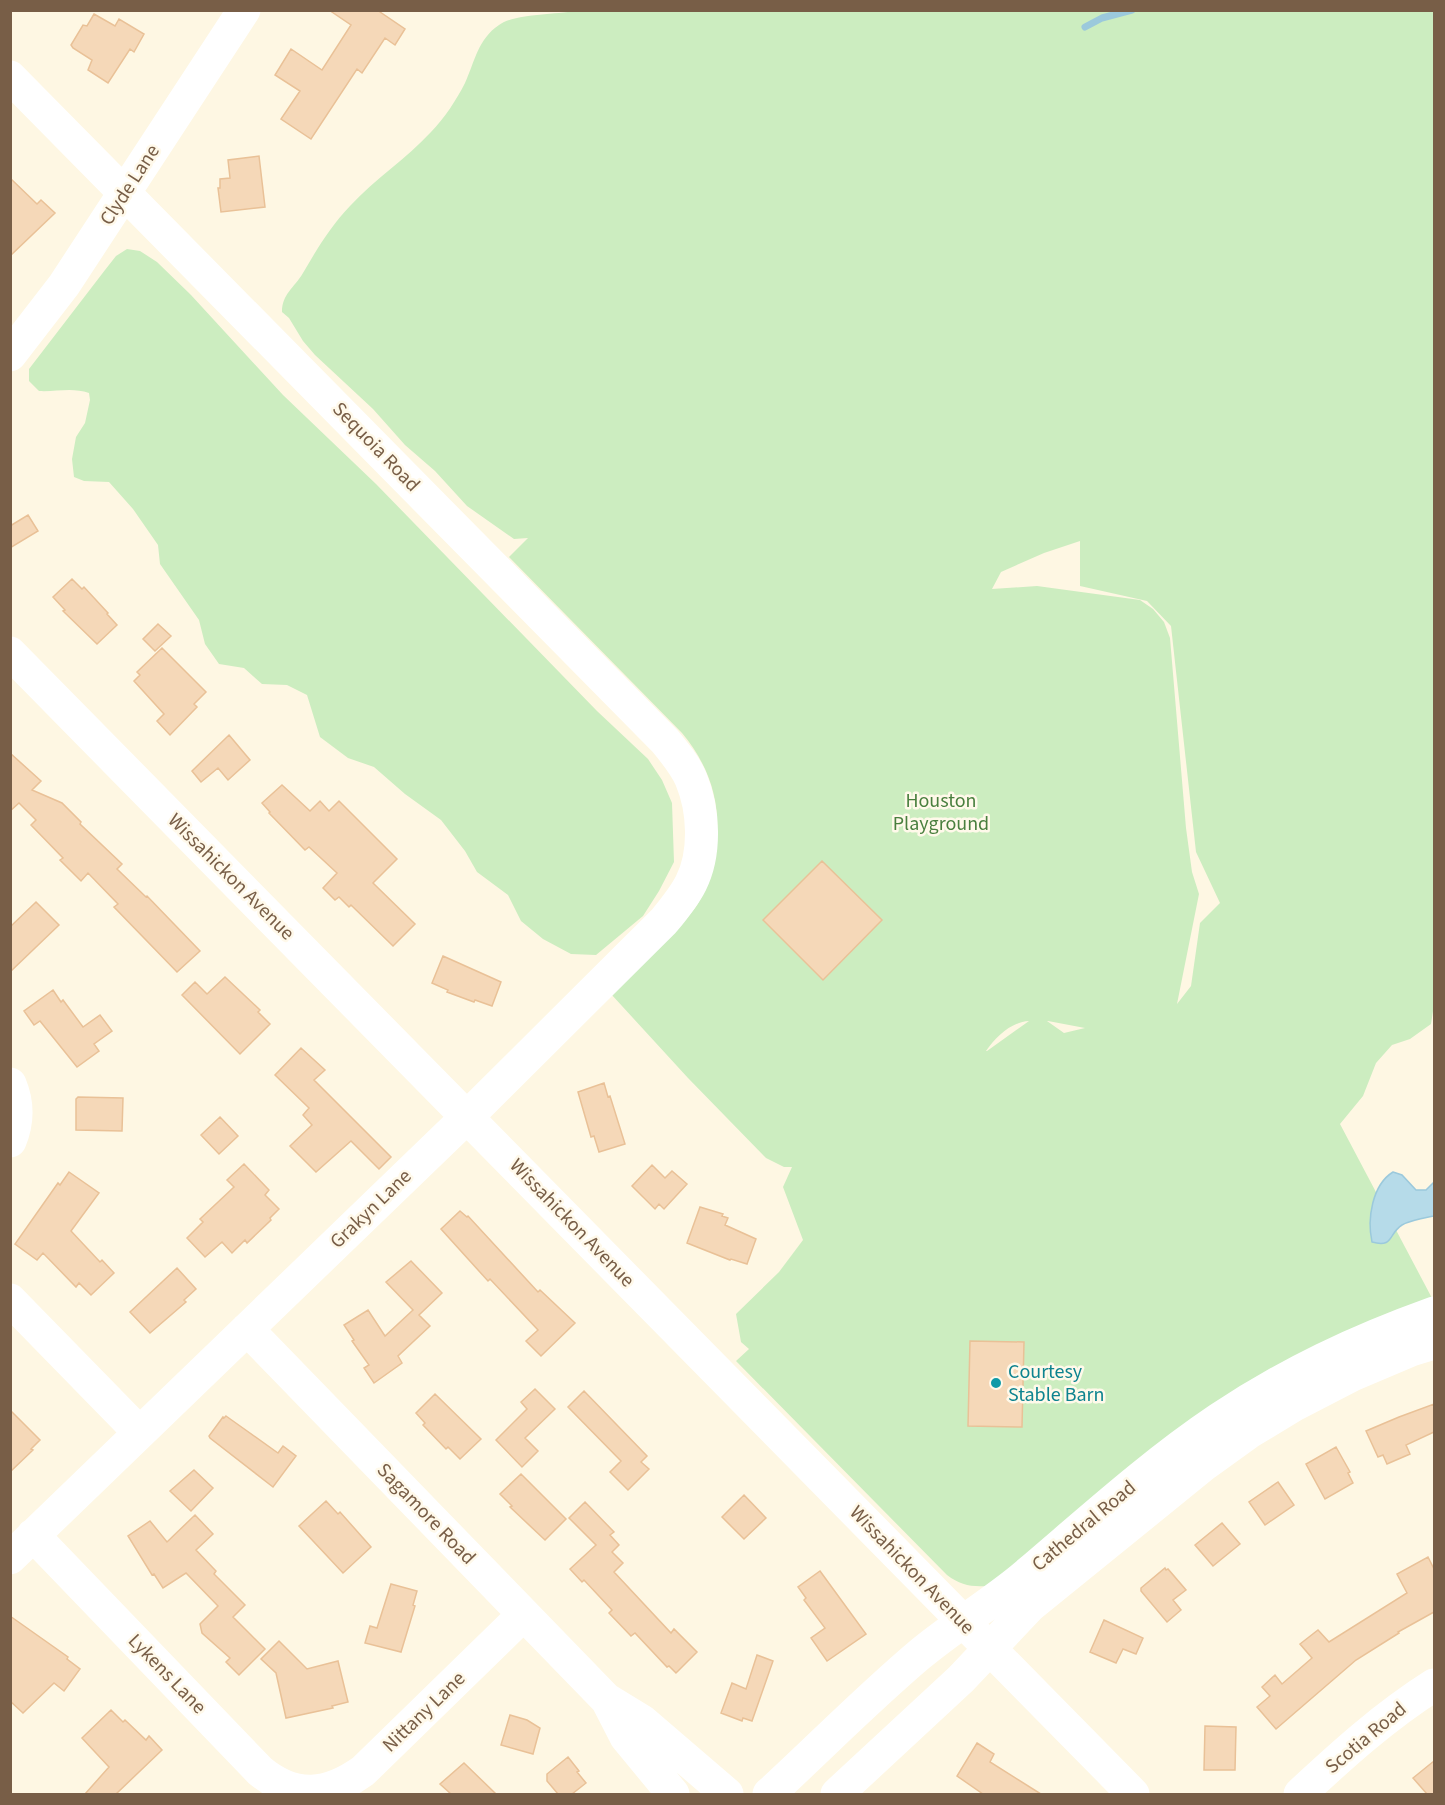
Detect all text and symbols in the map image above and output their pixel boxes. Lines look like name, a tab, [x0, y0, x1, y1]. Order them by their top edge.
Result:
street label: Clyde Lane	[93, 139, 167, 231]
street label: Sequoia Road	[326, 396, 426, 498]
park label: Houston Playground	[893, 787, 989, 838]
street label: Wissahickon Avenue	[161, 807, 301, 947]
street label: Wissahickon Avenue	[503, 1152, 641, 1294]
street label: Grakyn Lane	[324, 1163, 418, 1255]
place label: Courtesy Stable Barn	[1008, 1358, 1104, 1409]
marker: Courtesy Stable Barn	[989, 1376, 1003, 1390]
street label: Sagamore Road	[370, 1457, 482, 1571]
street label: Cathedral Road	[1026, 1474, 1142, 1578]
street label: Wissahickon Avenue	[843, 1499, 981, 1641]
street label: Lykens Lane	[122, 1628, 212, 1720]
street label: Nittany Lane	[376, 1665, 472, 1759]
street label: Scotia Road	[1319, 1696, 1413, 1780]

